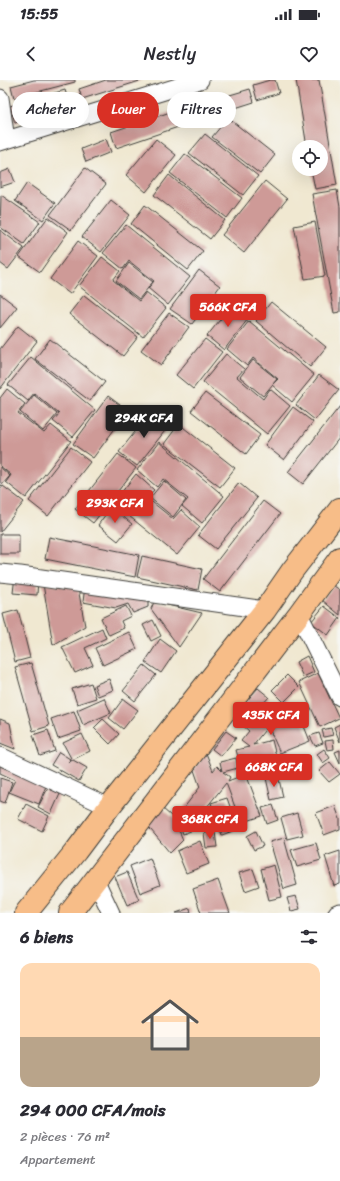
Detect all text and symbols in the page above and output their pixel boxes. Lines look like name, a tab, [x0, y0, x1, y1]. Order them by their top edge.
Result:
text: 15:55	[20, 1, 58, 27]
text: Nestly	[144, 38, 196, 70]
icon: back	[20, 43, 42, 65]
icon: heart	[298, 43, 320, 65]
chip: Acheter	[12, 92, 89, 128]
chip: Louer	[97, 92, 159, 128]
chip: Filtres	[167, 92, 236, 128]
map controls	[292, 140, 328, 176]
button: locate	[292, 140, 328, 176]
pin: 566K CFA	[187, 294, 269, 328]
text: 566K CFA	[199, 295, 257, 318]
pin: 294K CFA	[103, 405, 185, 439]
text: 294K CFA	[115, 406, 173, 429]
pin: 293K CFA	[74, 490, 156, 524]
text: 293K CFA	[86, 491, 144, 514]
pin: 435K CFA	[230, 702, 312, 736]
text: 435K CFA	[242, 703, 300, 726]
pin: 668K CFA	[233, 754, 315, 788]
text: 668K CFA	[245, 755, 303, 778]
pin: 368K CFA	[169, 806, 251, 840]
text: 368K CFA	[181, 807, 239, 830]
text: 6 biens	[20, 922, 73, 952]
icon: filters	[298, 926, 320, 948]
icon: home	[134, 989, 206, 1061]
text: 294 000 CFA/mois	[20, 1095, 166, 1125]
text: 2 pièces · 76 m²	[20, 1125, 110, 1148]
text: Appartement	[20, 1148, 95, 1171]

